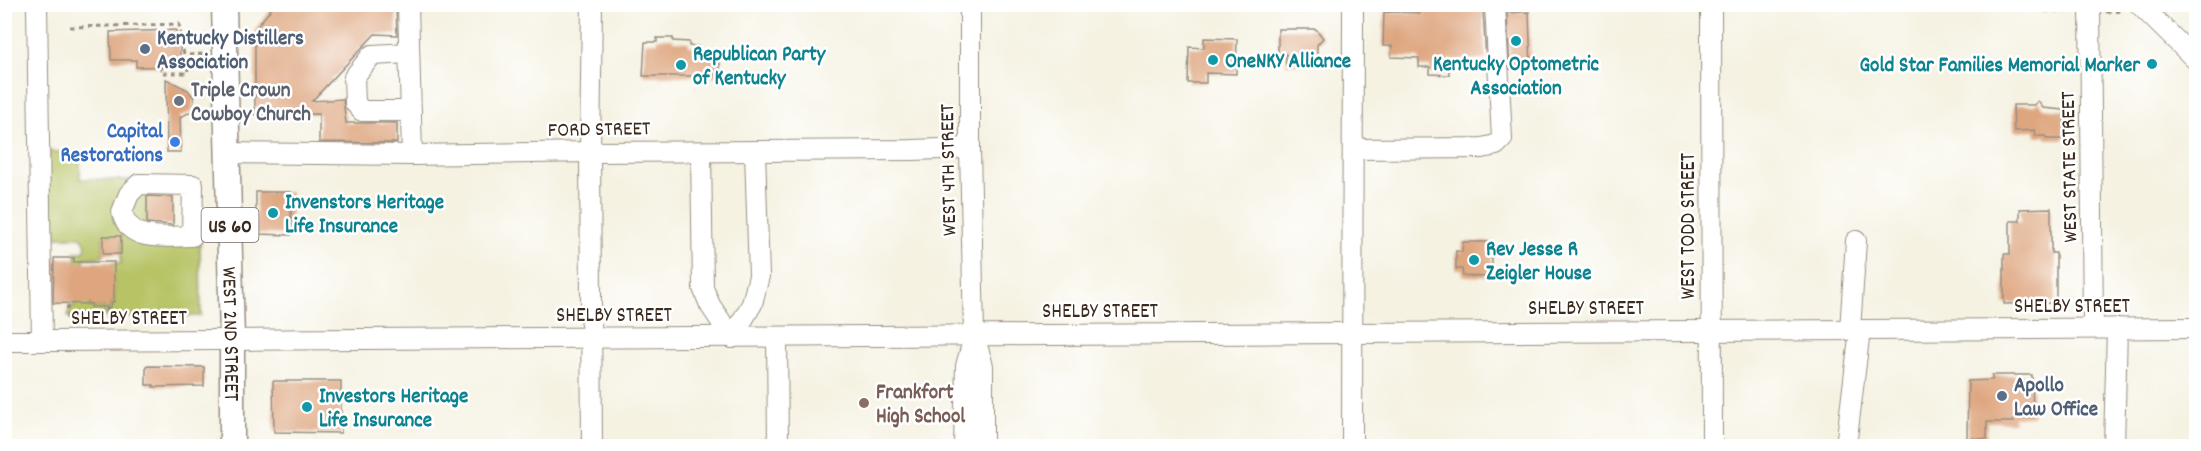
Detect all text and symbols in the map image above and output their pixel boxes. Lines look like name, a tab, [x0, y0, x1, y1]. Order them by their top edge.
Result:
place label: Kentucky Distillers Association	[157, 25, 304, 79]
marker: Kentucky Optometric Association	[1509, 34, 1523, 48]
place label: Republican Party of Kentucky	[693, 41, 827, 95]
marker: Kentucky Distillers Association	[138, 42, 152, 56]
place label: OneNKY Alliance	[1225, 48, 1351, 78]
place label: Kentucky Optometric Association	[1433, 51, 1600, 105]
place label: Gold Star Families Memorial Marker	[1860, 52, 2141, 82]
marker: OneNKY Alliance	[1206, 53, 1220, 67]
marker: Gold Star Families Memorial Marker	[2145, 57, 2159, 71]
marker: Republican Party of Kentucky	[674, 58, 688, 72]
place label: Triple Crown Cowboy Church	[191, 77, 311, 131]
street label: WEST STATE STREET	[2055, 90, 2087, 243]
marker: Triple Crown Cowboy Church	[172, 94, 186, 108]
street label: WEST 4TH STREET	[934, 103, 966, 236]
street label: FORD STREET	[547, 115, 651, 147]
place label: Capital Restorations	[60, 118, 164, 172]
marker: Capital Restorations	[168, 135, 182, 149]
street label: WEST TODD STREET	[1675, 152, 1705, 299]
place label: Invenstors Heritage Life Insurance	[285, 189, 444, 243]
marker: Invenstors Heritage Life Insurance	[266, 206, 280, 220]
road number: US 60	[202, 208, 258, 242]
place label: Rev Jesse R Zeigler House	[1486, 236, 1592, 290]
marker: Rev Jesse R Zeigler House	[1467, 253, 1481, 267]
street label: WEST 2ND STREET	[212, 266, 244, 402]
street label: SHELBY STREET	[2014, 293, 2131, 323]
street label: SHELBY STREET	[1528, 295, 1645, 325]
street label: SHELBY STREET	[1042, 298, 1159, 328]
street label: SHELBY STREET	[556, 302, 673, 332]
street label: SHELBY STREET	[71, 305, 188, 335]
place label: Apollo Law Office	[2014, 372, 2098, 426]
place label: Frankfort High School	[876, 379, 966, 433]
place label: Investors Heritage Life Insurance	[319, 383, 468, 437]
marker: Apollo Law Office	[1995, 389, 2009, 403]
marker: Frankfort High School	[857, 396, 871, 410]
marker: Investors Heritage Life Insurance	[300, 400, 314, 414]

